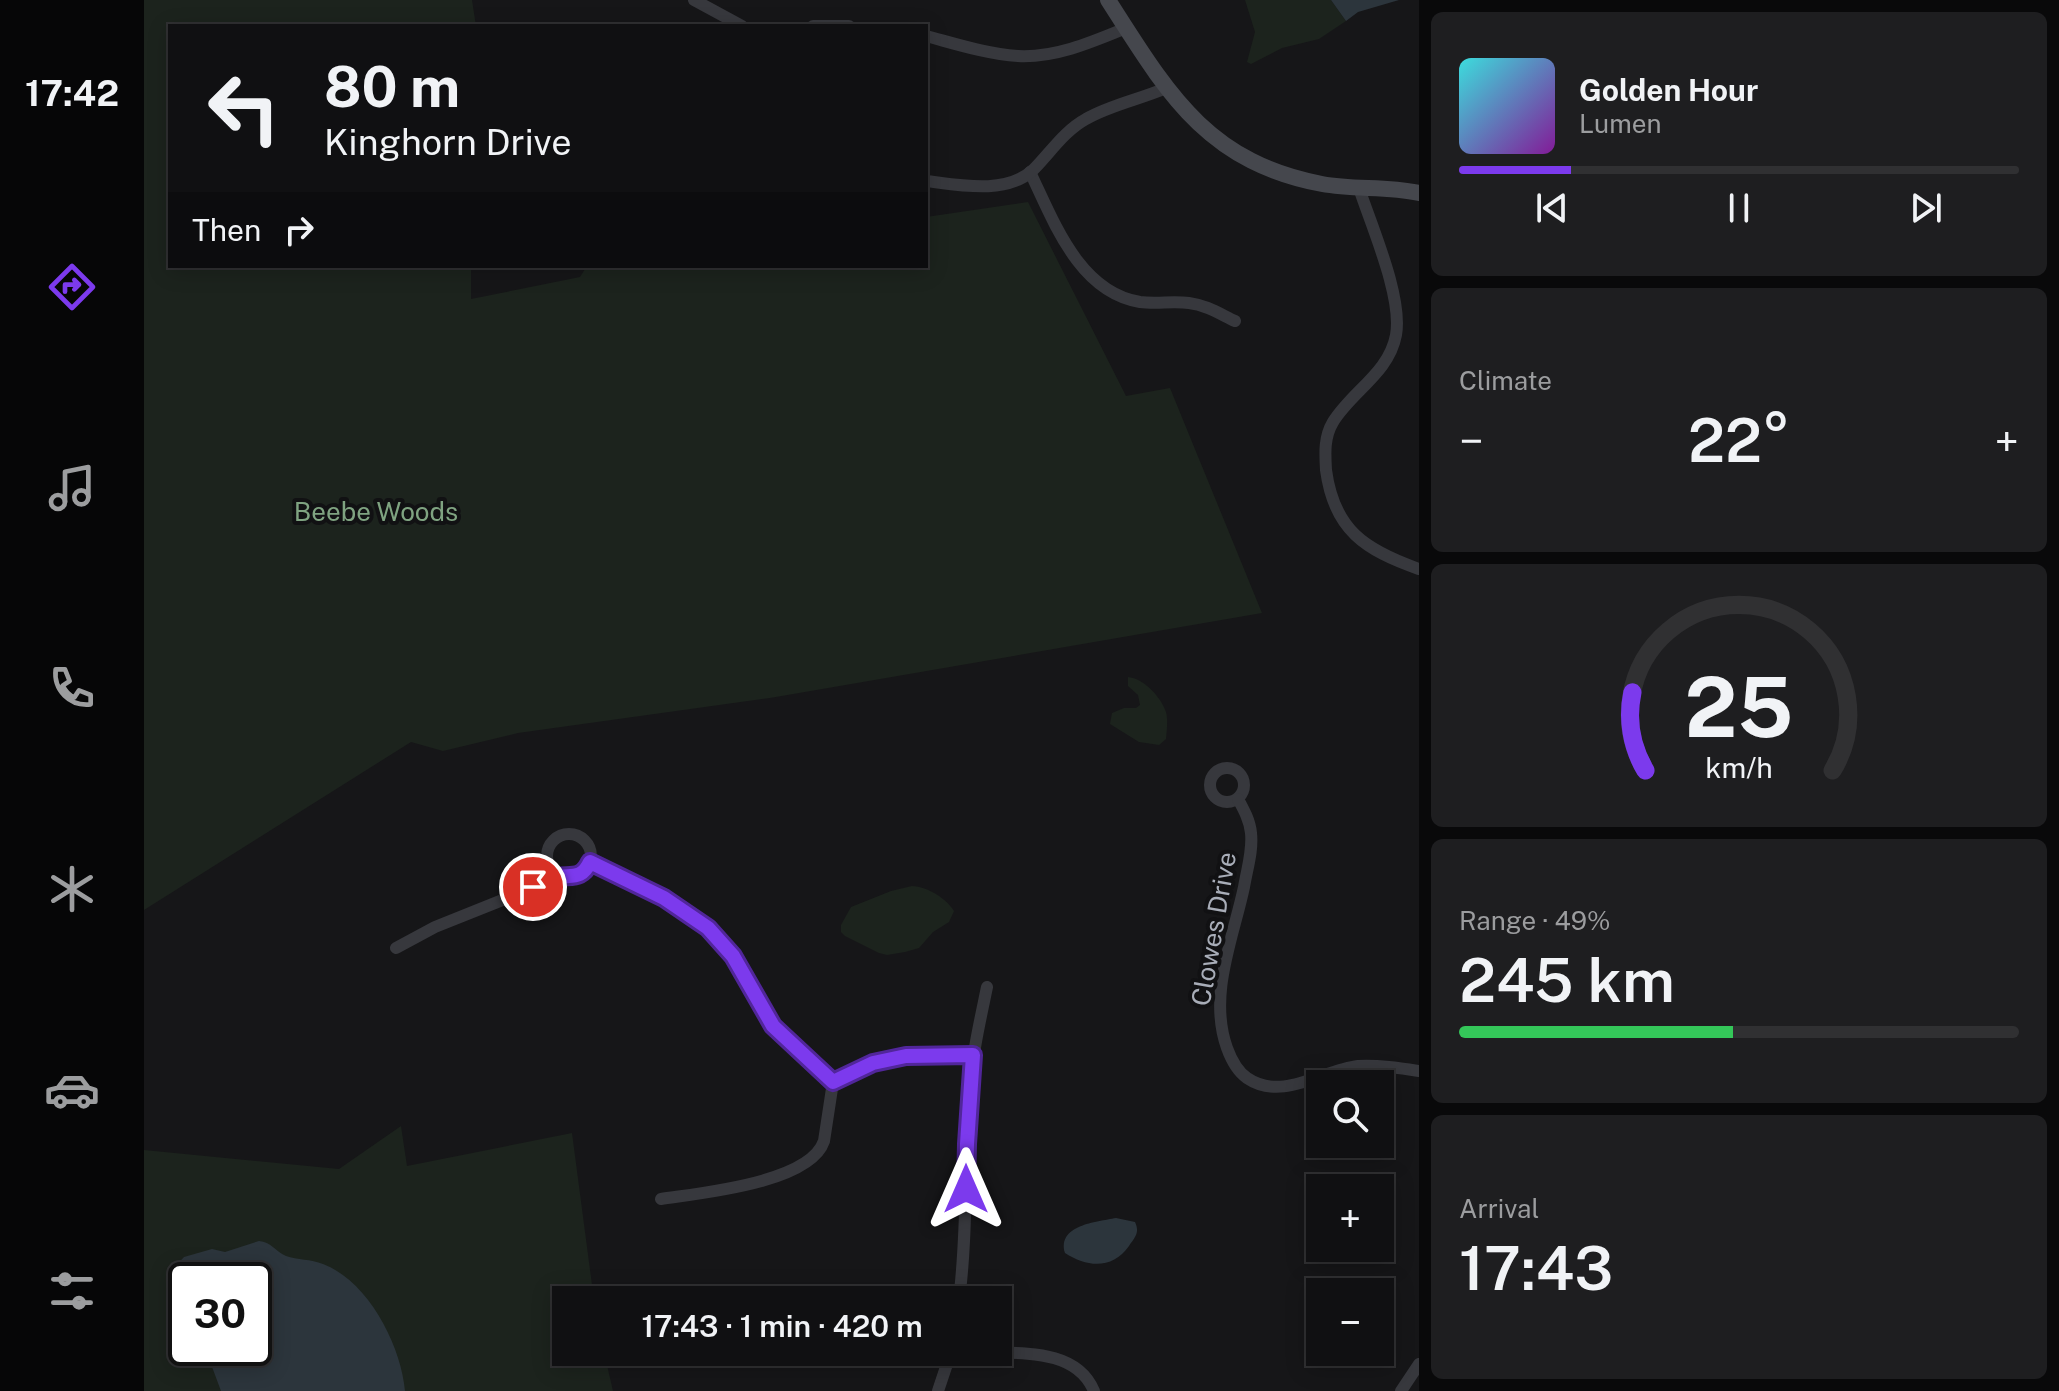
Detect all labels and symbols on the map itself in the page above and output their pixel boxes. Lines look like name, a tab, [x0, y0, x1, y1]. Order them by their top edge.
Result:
park label: Beebe Woods	[294, 496, 458, 527]
street label: Clowes Drive	[1185, 849, 1242, 1008]
pin	[499, 853, 567, 921]
position arrow	[924, 1147, 1008, 1231]
speed limit sign: 30	[168, 1262, 272, 1366]

